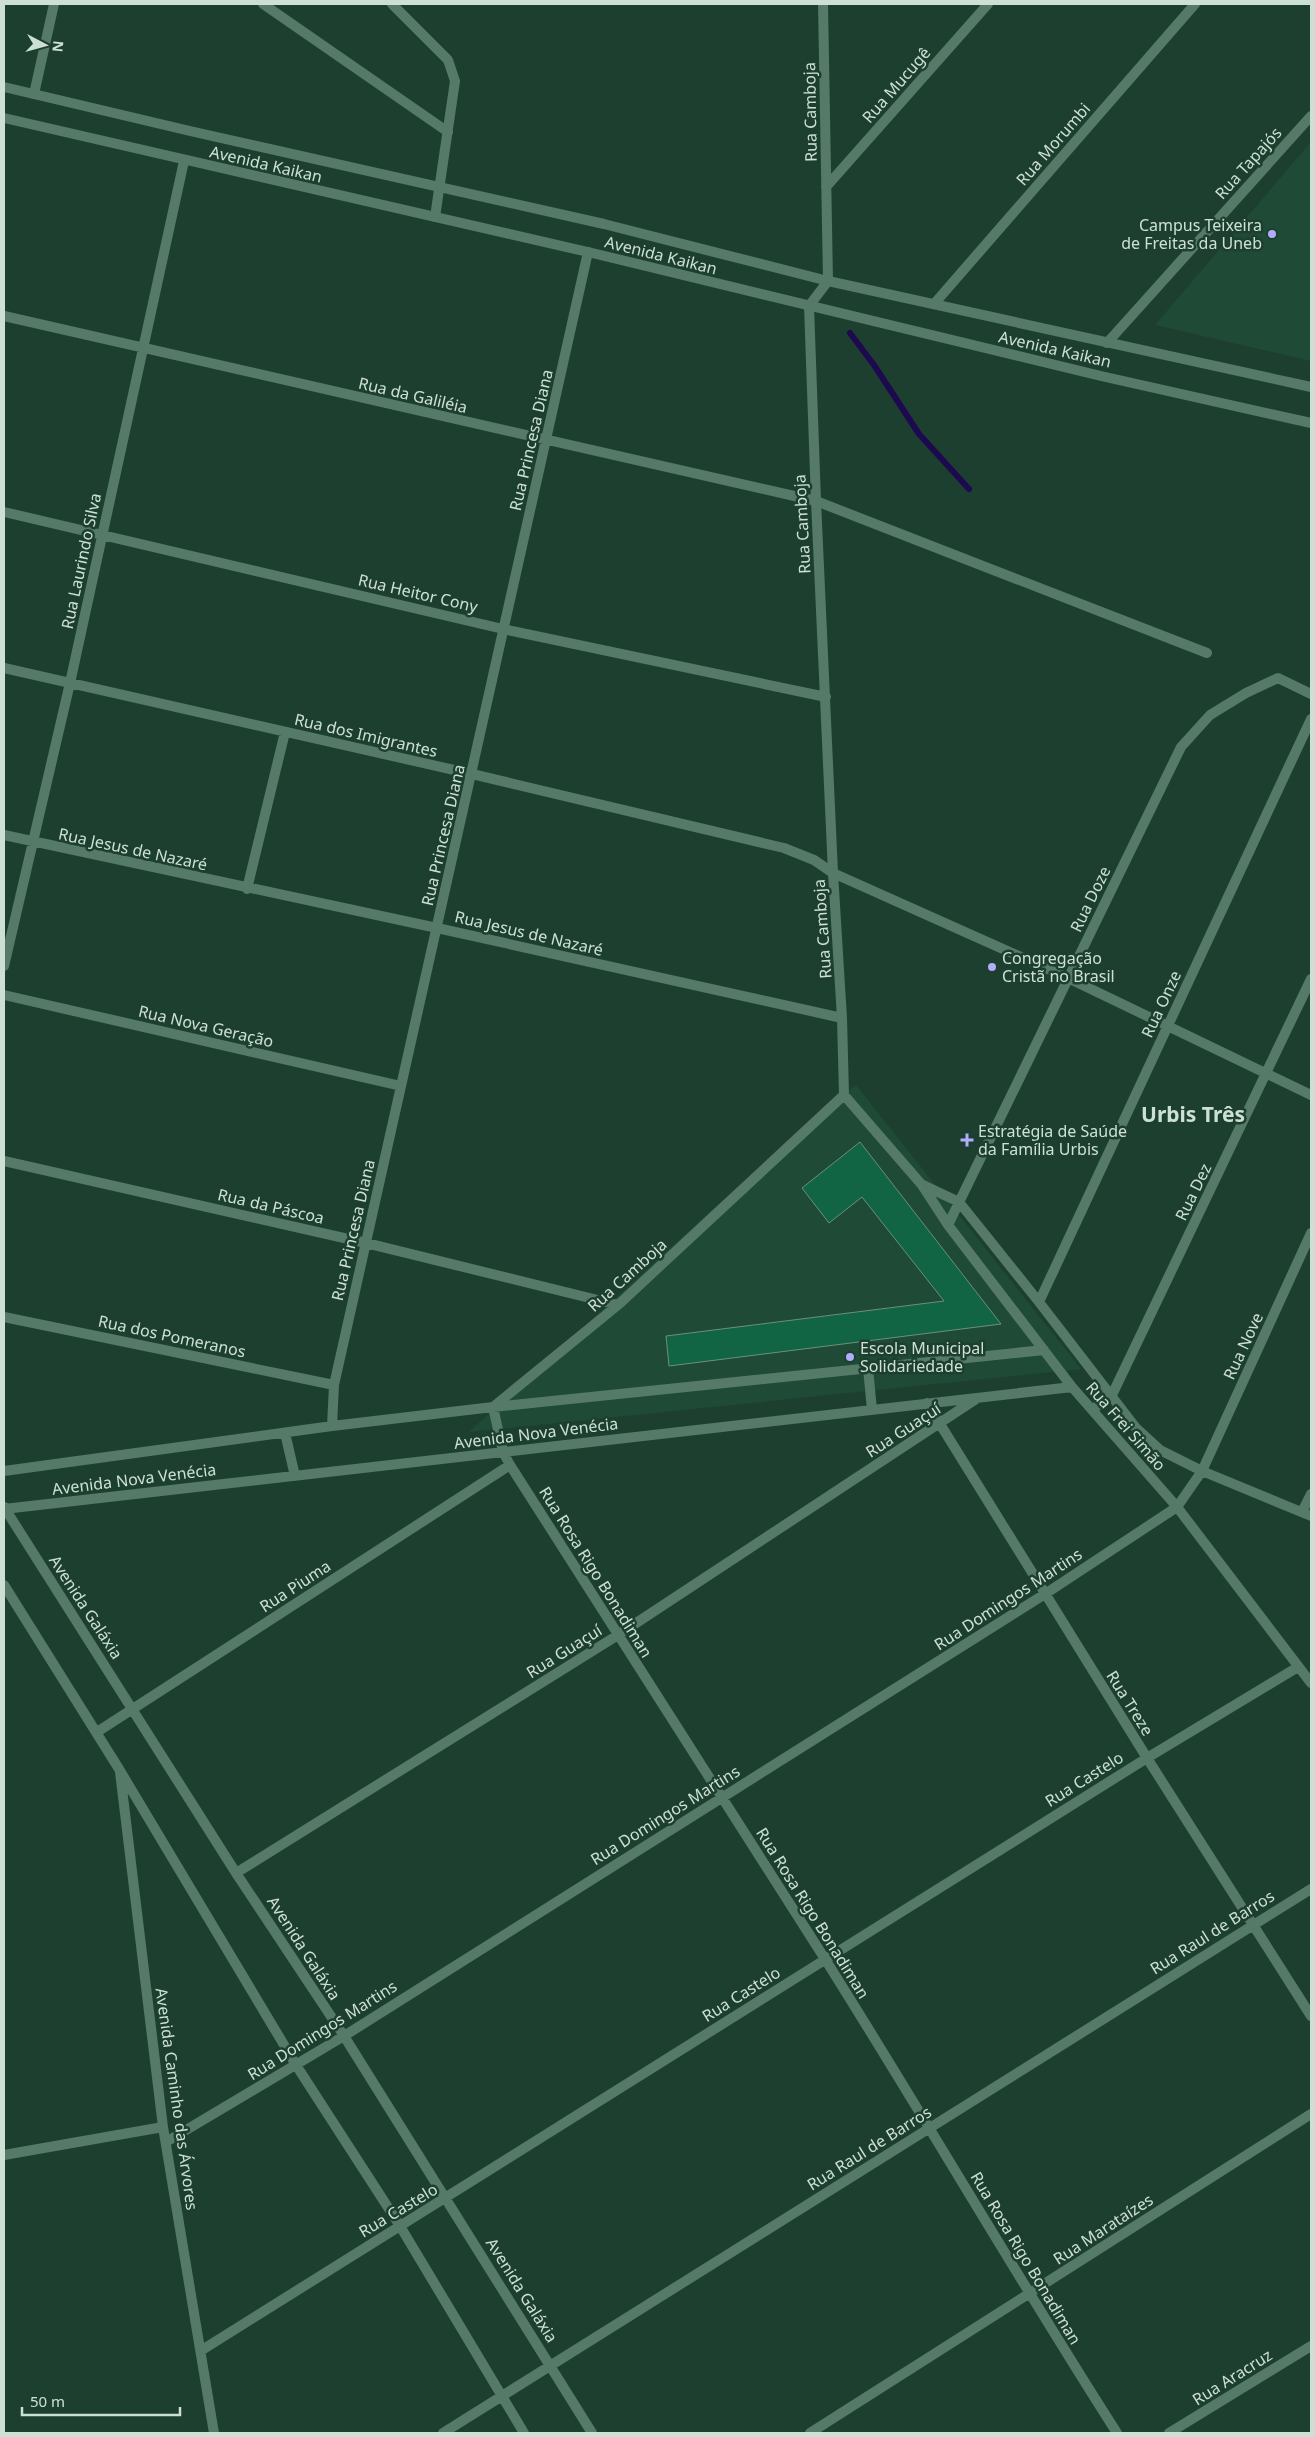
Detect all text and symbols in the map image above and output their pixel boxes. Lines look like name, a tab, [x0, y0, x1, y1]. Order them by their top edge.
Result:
north arrow	[20, 20, 70, 70]
text: N	[48, 40, 68, 53]
street label: Rua Mucugê	[857, 42, 935, 128]
street label: Rua Camboja	[798, 62, 822, 162]
street label: Rua Morumbi	[1011, 98, 1095, 190]
street label: Rua Tapajós	[1210, 122, 1286, 204]
street label: Avenida Kaikan	[208, 140, 324, 188]
place label: Campus Teixeira de Freitas da Uneb	[1121, 214, 1262, 254]
marker: Campus Teixeira de Freitas da Uneb	[1266, 228, 1278, 240]
street label: Avenida Kaikan	[603, 230, 719, 280]
street label: Avenida Kaikan	[997, 325, 1113, 373]
street label: Rua Princesa Diana	[504, 367, 558, 513]
street label: Rua da Galiléia	[356, 372, 470, 418]
street label: Rua Camboja	[788, 474, 816, 574]
street label: Rua Laurindo Silva	[56, 491, 106, 631]
street label: Rua Heitor Cony	[356, 569, 481, 618]
street label: Rua dos Imigrantes	[292, 708, 440, 762]
street label: Rua Princesa Diana	[416, 762, 470, 908]
street label: Rua Jesus de Nazaré	[57, 822, 209, 876]
street label: Rua Doze	[1065, 862, 1115, 936]
street label: Rua Camboja	[808, 879, 836, 979]
street label: Rua Jesus de Nazaré	[453, 905, 605, 961]
place label: Congregação Cristã no Brasil	[1002, 947, 1115, 987]
marker: Congregação Cristã no Brasil	[986, 961, 998, 973]
street label: Rua Onze	[1136, 967, 1186, 1041]
street label: Rua Nova Geração	[136, 1000, 276, 1052]
district label: Urbis Três	[1141, 1100, 1245, 1128]
place label: Estratégia de Saúde da Família Urbis	[978, 1120, 1127, 1160]
marker: Estratégia de Saúde da Família Urbis	[960, 1133, 974, 1147]
street label: Rua Princesa Diana	[326, 1157, 380, 1303]
street label: Rua Dez	[1170, 1160, 1216, 1224]
street label: Rua da Páscoa	[216, 1183, 326, 1229]
street label: Rua Camboja	[583, 1233, 671, 1317]
street label: Rua Nove	[1218, 1309, 1268, 1383]
street label: Rua dos Pomeranos	[96, 1310, 248, 1362]
place label: Escola Municipal Solidariedade	[860, 1337, 984, 1377]
marker: Escola Municipal Solidariedade	[844, 1351, 856, 1363]
street label: Rua Frei Simão	[1081, 1377, 1171, 1475]
street label: Rua Guaçuí	[861, 1397, 945, 1462]
street label: Avenida Nova Venécia	[453, 1412, 619, 1454]
street label: Avenida Nova Venécia	[51, 1458, 217, 1500]
street label: Rua Rosa Rigo Bonadiman	[534, 1482, 658, 1662]
street label: Rua Domingos Martins	[930, 1543, 1086, 1655]
street label: Avenida Galáxia	[44, 1551, 128, 1663]
street label: Rua Piuma	[255, 1555, 335, 1617]
street label: Rua Guaçuí	[522, 1619, 607, 1683]
street label: Rua Treze	[1101, 1666, 1159, 1740]
street label: Rua Castelo	[1041, 1746, 1127, 1812]
street label: Rua Domingos Martins	[586, 1760, 744, 1870]
street label: Rua Rosa Rigo Bonadiman	[751, 1823, 875, 2003]
street label: Rua Raul de Barros	[1146, 1885, 1278, 1979]
street label: Avenida Galáxia	[262, 1892, 346, 2004]
street label: Rua Castelo	[698, 1961, 784, 2027]
street label: Rua Domingos Martins	[243, 1975, 401, 2085]
street label: Avenida Caminho das Árvores	[150, 1986, 204, 2212]
street label: Rua Raul de Barros	[803, 2101, 935, 2195]
street label: Rua Rosa Rigo Bonadiman	[966, 2168, 1086, 2348]
street label: Rua Castelo	[354, 2178, 442, 2242]
street label: Rua Marataízes	[1049, 2189, 1157, 2269]
street label: Avenida Galáxia	[481, 2233, 563, 2347]
street label: Rua Aracruz	[1188, 2344, 1276, 2410]
scale bar	[22, 2384, 180, 2416]
text: 50 m	[30, 2391, 65, 2411]

